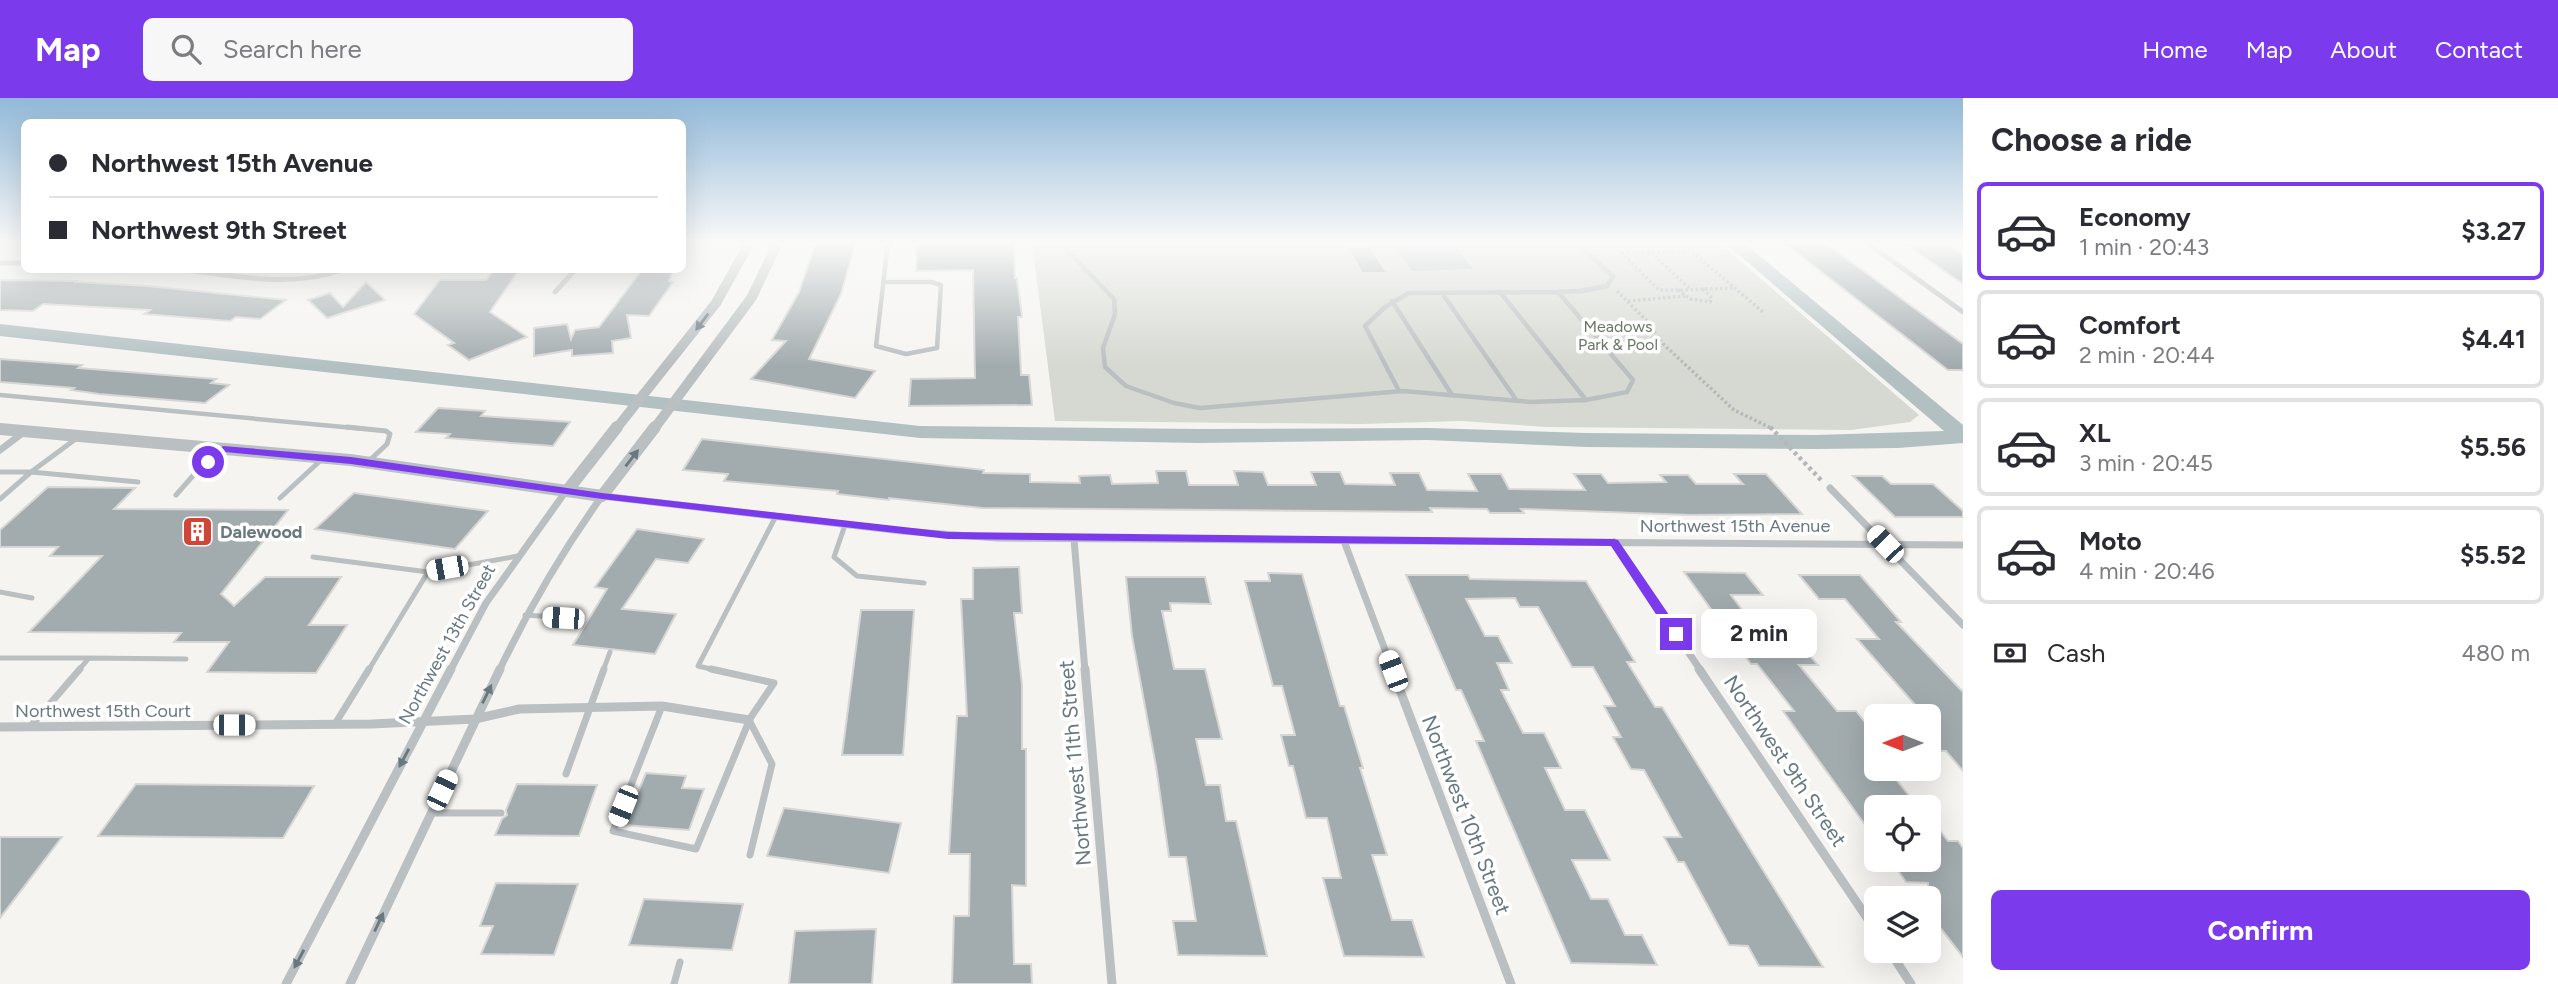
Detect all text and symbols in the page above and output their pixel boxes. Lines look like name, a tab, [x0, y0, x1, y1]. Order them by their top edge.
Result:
search box	[143, 18, 633, 81]
text: Map	[35, 30, 101, 69]
icon: search	[167, 30, 205, 68]
text: Search here	[223, 33, 362, 65]
text: Home	[2142, 35, 2208, 64]
text: Map	[2246, 35, 2292, 64]
text: About	[2330, 35, 2397, 64]
text: Contact	[2435, 35, 2523, 64]
text: Choose a ride	[1991, 121, 2192, 159]
text: Northwest 15th Avenue	[91, 147, 373, 179]
icon: car	[1995, 200, 2058, 263]
text: Economy	[2079, 201, 2191, 233]
text: Northwest 9th Street	[91, 214, 347, 246]
text: $3.27	[2461, 215, 2526, 247]
text: 1 min · 20:43	[2079, 233, 2209, 261]
icon: car	[1995, 308, 2058, 371]
text: Comfort	[2079, 309, 2181, 341]
one-way arrow	[696, 313, 710, 331]
park label: Meadows Park & Pool	[1578, 317, 1658, 354]
text: $4.41	[2461, 323, 2526, 355]
text: 2 min · 20:44	[2079, 341, 2214, 369]
icon: car	[1995, 416, 2058, 479]
text: XL	[2079, 417, 2111, 449]
text: $5.56	[2460, 431, 2526, 463]
route start	[192, 446, 224, 478]
text: 3 min · 20:45	[2079, 449, 2213, 477]
one-way arrow	[624, 450, 639, 468]
building icon: Dalewood	[180, 515, 214, 549]
street label: Northwest 15th Avenue	[1640, 515, 1830, 537]
place label: Dalewood	[220, 521, 303, 543]
car	[1863, 522, 1908, 566]
icon: car	[1995, 524, 2058, 587]
text: Moto	[2079, 525, 2142, 557]
text: $5.52	[2460, 539, 2526, 571]
car	[425, 554, 470, 582]
text: 4 min · 20:46	[2079, 557, 2215, 585]
street label: Northwest 13th Street	[394, 560, 500, 728]
car	[542, 606, 585, 630]
callout: 2 min	[1700, 610, 1816, 658]
route end	[1660, 618, 1692, 650]
text: 2 min	[1730, 619, 1788, 647]
icon: cash	[1991, 634, 2029, 672]
text: Cash	[2047, 637, 2106, 669]
text: 480 m	[2462, 639, 2530, 667]
car	[1376, 648, 1411, 694]
street label: Northwest 11th Street	[1053, 659, 1096, 867]
street label: Northwest 9th Street	[1719, 670, 1852, 851]
one-way arrow	[481, 684, 492, 704]
street label: Northwest 15th Court	[15, 700, 191, 722]
north arrow	[1864, 704, 1941, 780]
map controls	[1864, 704, 1941, 963]
street label: Northwest 10th Street	[1417, 712, 1516, 918]
car	[214, 715, 256, 736]
one-way arrow	[399, 748, 410, 768]
car	[424, 767, 461, 813]
car	[606, 783, 641, 829]
button: locate	[1864, 795, 1941, 872]
button: layers	[1864, 886, 1941, 963]
button: Confirm	[1991, 890, 2530, 970]
one-way arrow	[373, 912, 385, 932]
one-way arrow	[293, 949, 304, 969]

